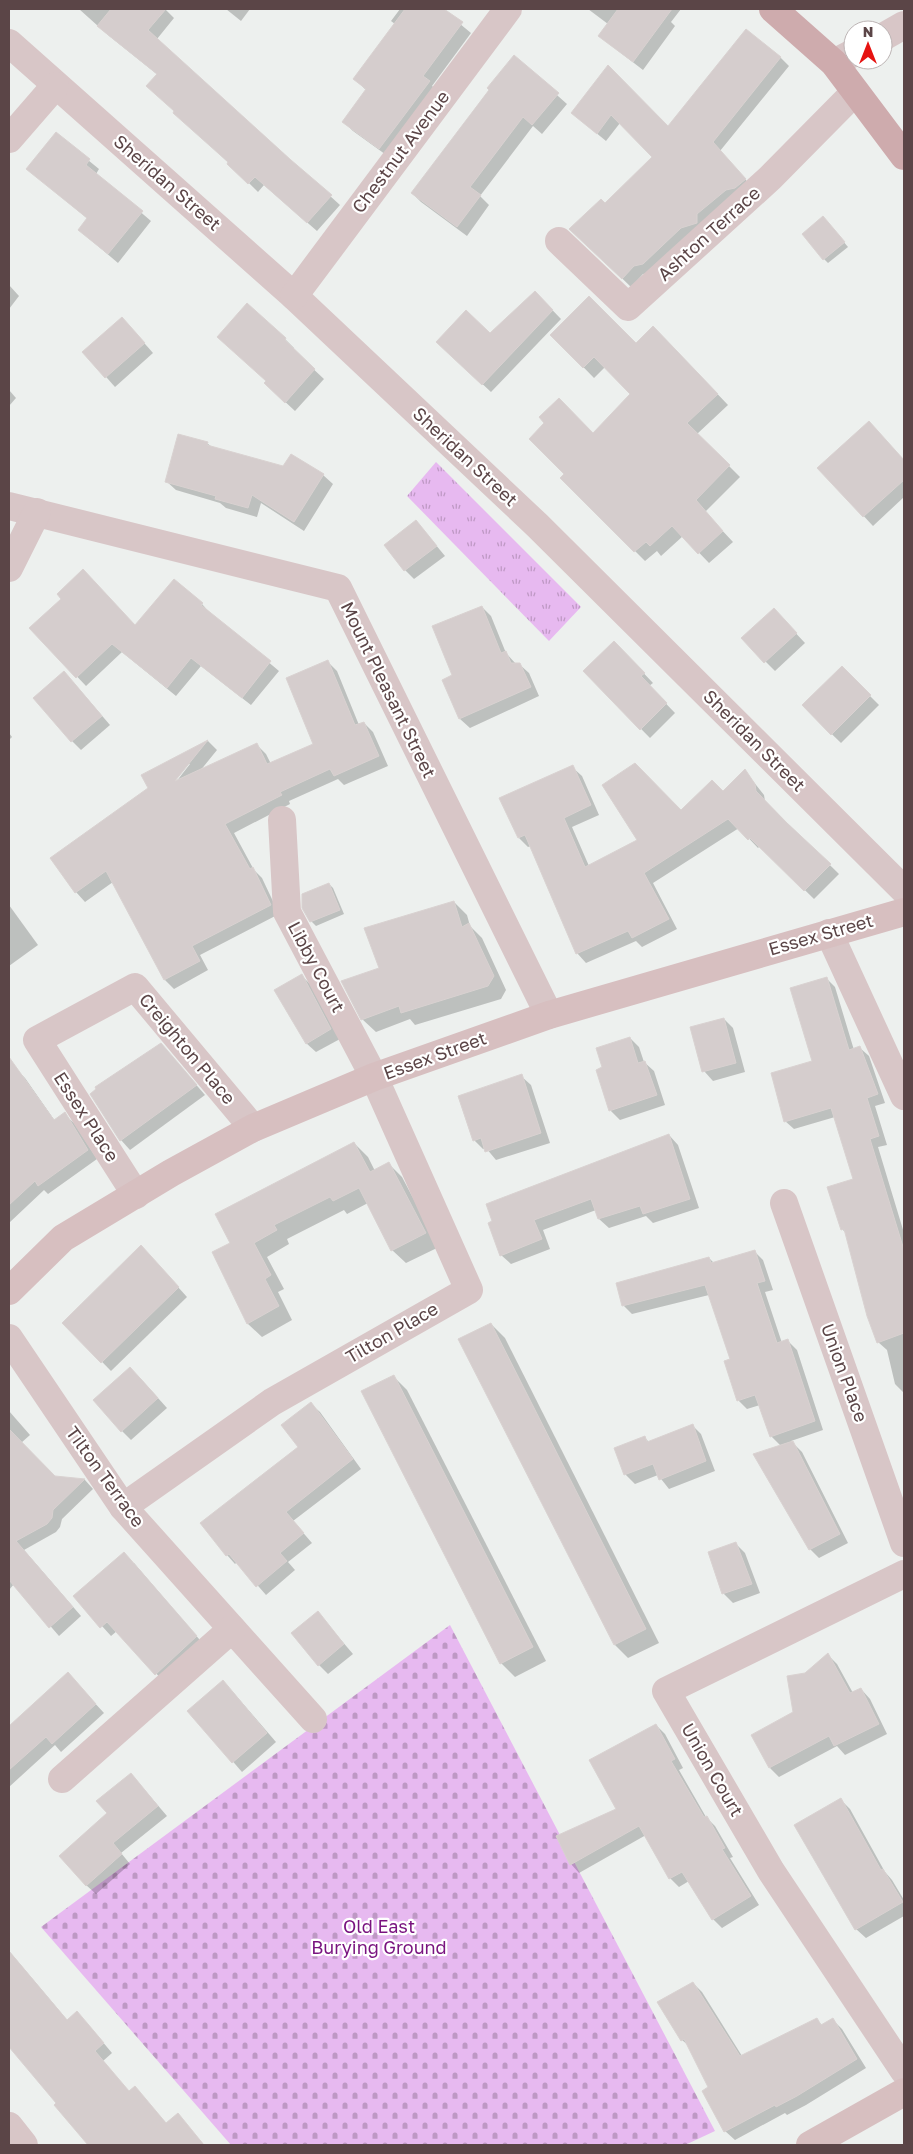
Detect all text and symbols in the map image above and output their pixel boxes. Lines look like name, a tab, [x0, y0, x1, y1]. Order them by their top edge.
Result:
north arrow	[843, 20, 893, 70]
text: N	[863, 23, 873, 40]
street label: Chestnut Avenue	[347, 86, 453, 217]
street label: Sheridan Street	[110, 130, 226, 235]
street label: Ashton Terrace	[653, 182, 764, 285]
street label: Sheridan Street	[409, 402, 523, 510]
street label: Mount Pleasant Street	[337, 598, 441, 781]
street label: Sheridan Street	[699, 685, 810, 796]
street label: Essex Street	[766, 909, 876, 959]
street label: Libby Court	[284, 917, 350, 1016]
street label: Creighton Place	[135, 988, 240, 1108]
street label: Essex Street	[380, 1026, 489, 1084]
street label: Essex Place	[50, 1067, 124, 1165]
street label: Tilton Place	[341, 1297, 442, 1367]
street label: Union Place	[817, 1320, 873, 1425]
street label: Tilton Terrace	[62, 1422, 150, 1531]
street label: Union Court	[677, 1719, 748, 1820]
park label: Old East Burying Ground	[311, 1915, 447, 1958]

